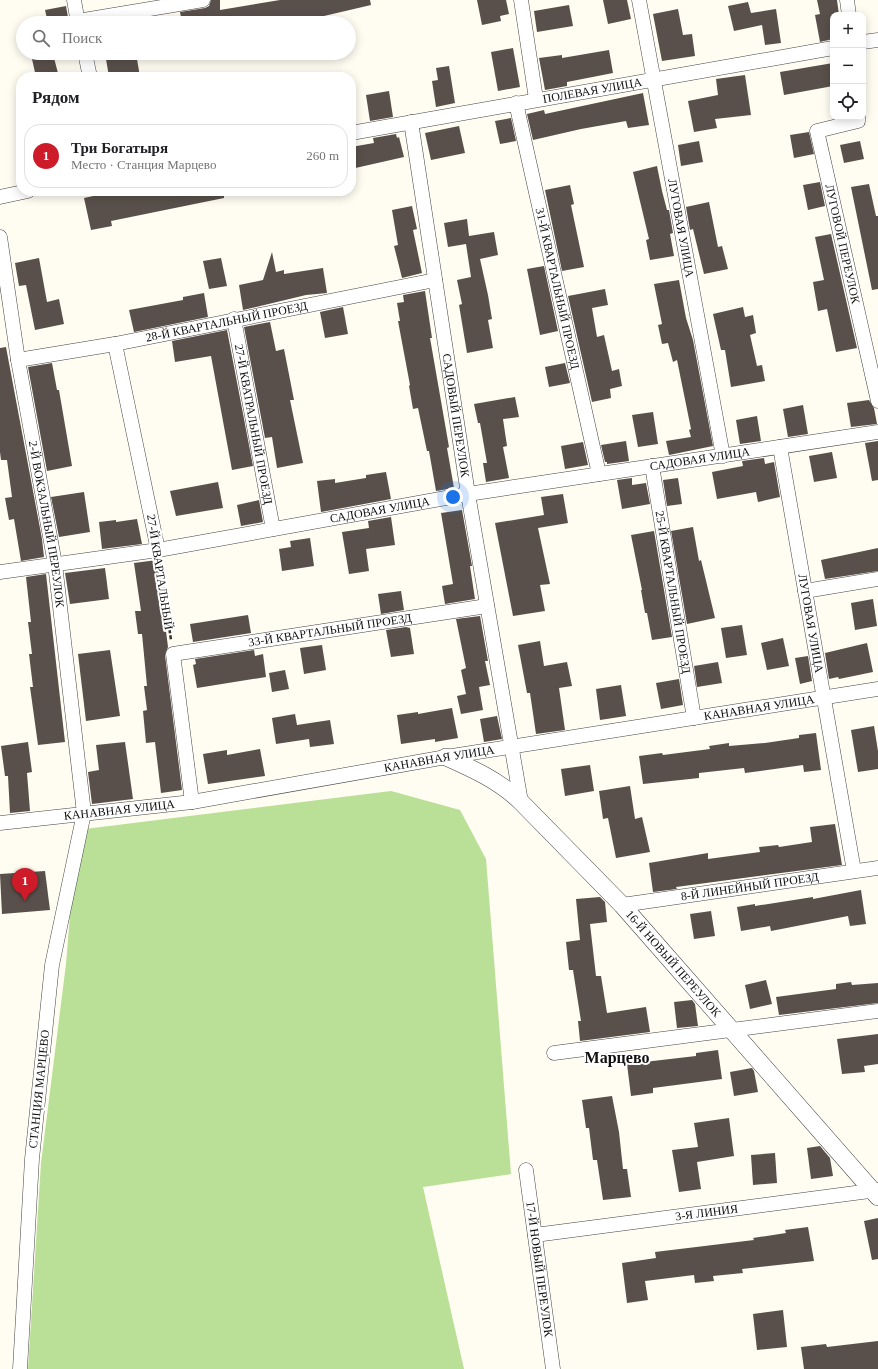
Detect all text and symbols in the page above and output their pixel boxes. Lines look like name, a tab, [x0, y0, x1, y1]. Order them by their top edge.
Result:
map controls	[830, 12, 866, 120]
button: +	[830, 12, 866, 48]
search box	[16, 16, 356, 60]
icon: search	[30, 27, 52, 49]
text: Поиск	[62, 30, 102, 46]
button: −	[830, 48, 866, 84]
street label: ПОЛЕВАЯ УЛИЦА	[542, 75, 643, 106]
button: locate	[830, 84, 866, 120]
text: Рядом	[32, 88, 80, 107]
text: Три Богатыря	[71, 140, 168, 156]
text: 1	[43, 148, 49, 163]
text: 260 m	[306, 148, 339, 163]
text: Место · Станция Марцево	[71, 157, 216, 172]
street label: ЛУГОВАЯ УЛИЦА	[665, 178, 697, 279]
street label: ЛУГОВОЙ ПЕРЕУЛОК	[822, 183, 863, 306]
street label: 31-Й КВАРТАЛЬНЫЙ ПРОЕЗД	[533, 206, 582, 370]
street label: 28-Й КВАРТАЛЬНЫЙ ПРОЕЗД	[144, 299, 309, 345]
street label: 27-Й КВАТРАЛЬНЫЙ ПРОЕЗД	[232, 343, 275, 505]
street label: САДОВЫЙ ПЕРЕУЛОК	[440, 353, 473, 479]
street label: 2-Й ВОКЗАЛЬНЫЙ ПЕРЕУЛОК	[26, 440, 67, 609]
street label: САДОВАЯ УЛИЦА	[649, 444, 751, 473]
your location	[443, 487, 463, 507]
street label: САДОВАЯ УЛИЦА	[329, 494, 431, 526]
street label: 25-Й КВАРТАЛЬНЫЙ ПРОЕЗД	[653, 510, 693, 675]
street label: 27-Й КВАРТАЛЬНЫЙ	[144, 513, 176, 631]
street label: ЛУГОВАЯ УЛИЦА	[795, 573, 826, 674]
street label: 33-Й КВАРТАЛЬНЫЙ ПРОЕЗД	[247, 611, 412, 649]
street label: КАНАВНАЯ УЛИЦА	[703, 692, 816, 723]
street label: КАНАВНАЯ УЛИЦА	[383, 742, 496, 775]
street label: КАНАВНАЯ УЛИЦА	[63, 797, 176, 823]
pin: 1	[12, 868, 38, 901]
street label: 8-Й ЛИНЕЙНЫЙ ПРОЕЗД	[680, 870, 820, 903]
street label: 16-Й НОВЫЙ ПЕРЕУЛОК	[623, 907, 724, 1020]
street label: СТАНЦИЯ МАРЦЕВО	[26, 1029, 52, 1149]
district label: Марцево	[585, 1049, 649, 1067]
street label: 17-Й НОВЫЙ ПЕРЕУЛОК	[523, 1200, 556, 1339]
street label: 3-Я ЛИНИЯ	[674, 1201, 739, 1224]

